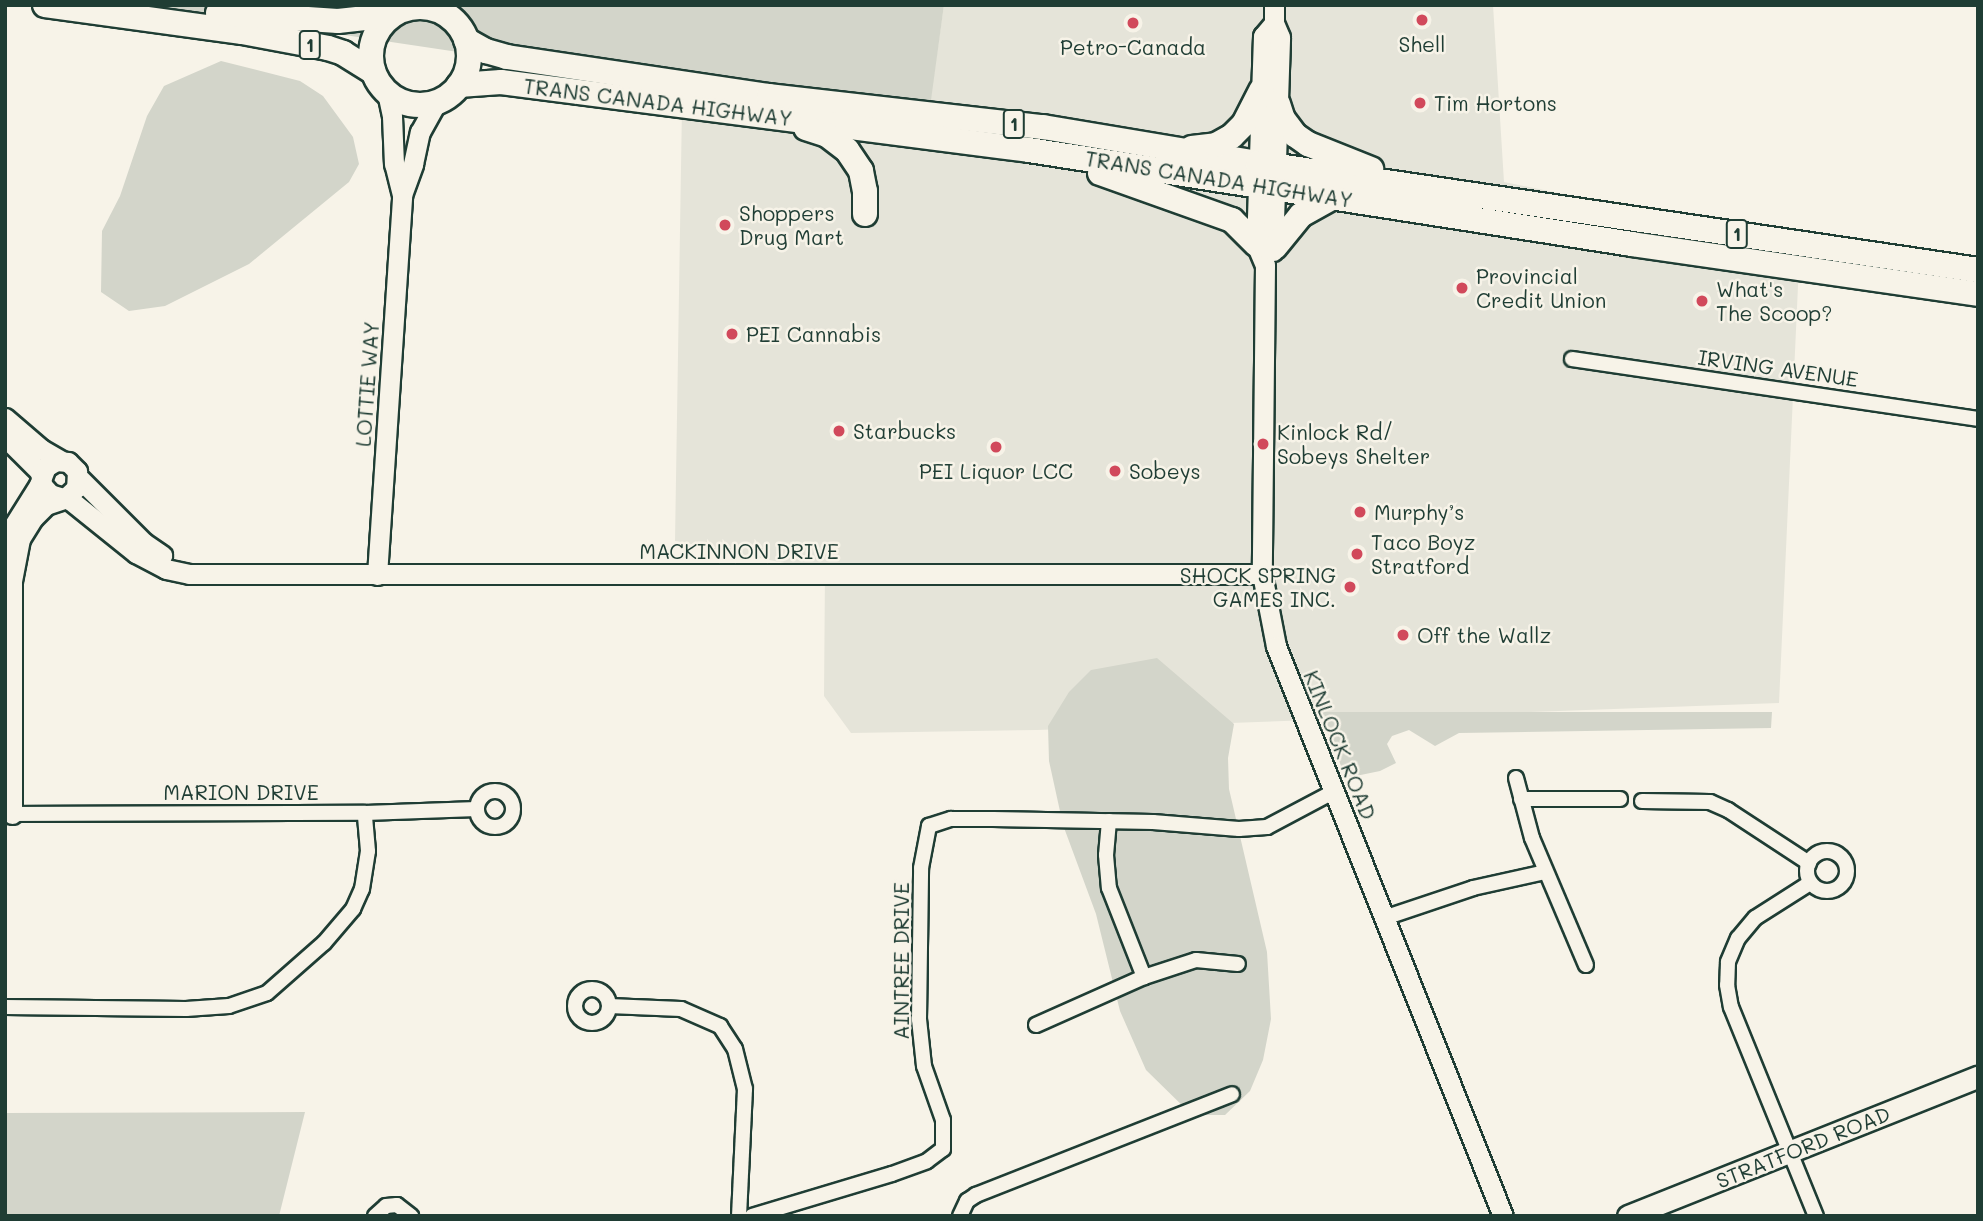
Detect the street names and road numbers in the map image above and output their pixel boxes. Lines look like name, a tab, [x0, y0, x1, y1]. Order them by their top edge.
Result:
road number: 1	[298, 30, 322, 60]
street label: TRANS CANADA HIGHWAY	[522, 73, 794, 131]
road number: 1	[1002, 108, 1026, 140]
street label: TRANS CANADA HIGHWAY	[1083, 145, 1355, 213]
road number: 1	[1725, 218, 1749, 250]
street label: LOTTIE WAY	[350, 320, 384, 448]
street label: IRVING AVENUE	[1696, 344, 1860, 392]
street label: MACKINNON DRIVE	[639, 538, 839, 564]
street label: KINLOCK ROAD	[1299, 667, 1381, 823]
street label: MARION DRIVE	[163, 779, 319, 805]
street label: AINTREE DRIVE	[888, 882, 914, 1040]
street label: STRATFORD ROAD	[1712, 1101, 1894, 1193]

